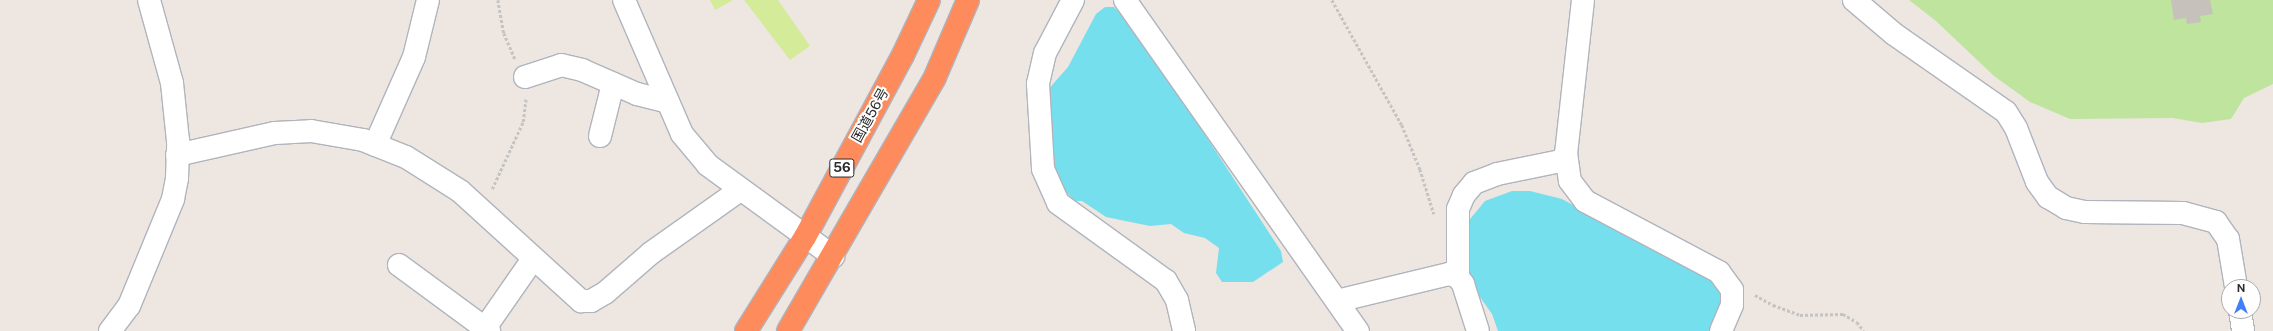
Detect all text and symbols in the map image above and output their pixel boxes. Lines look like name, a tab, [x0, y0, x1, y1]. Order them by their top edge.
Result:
street label: 国道56号	[848, 85, 892, 145]
road number: 56	[829, 157, 855, 179]
north arrow	[2221, 279, 2261, 319]
text: N	[2237, 282, 2245, 294]

